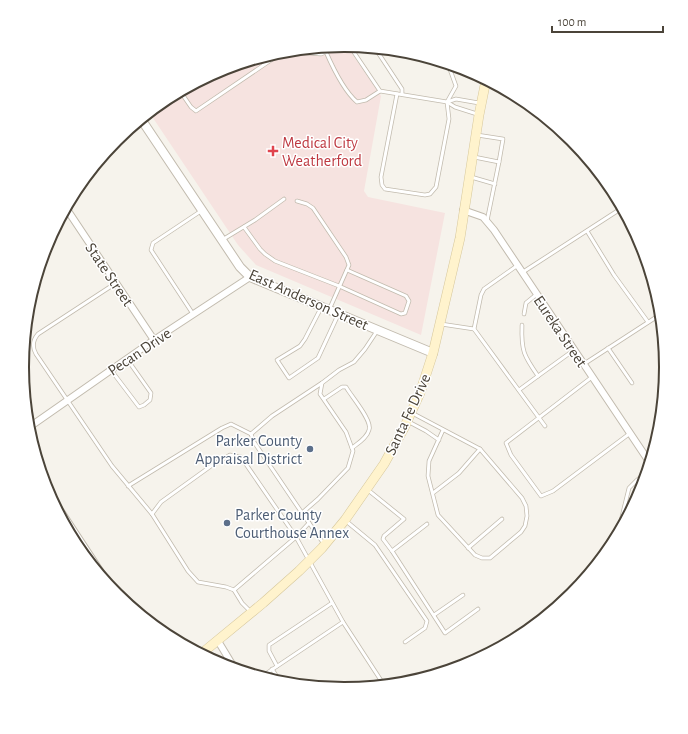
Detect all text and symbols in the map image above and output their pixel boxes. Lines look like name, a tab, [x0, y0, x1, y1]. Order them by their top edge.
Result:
scale bar	[552, 8, 663, 34]
text: 100 m	[558, 16, 586, 28]
place label: Medical City Weatherford	[282, 135, 362, 169]
marker: Medical City Weatherford	[267, 145, 279, 157]
street label: State Street	[82, 240, 136, 309]
street label: East Anderson Street	[247, 266, 371, 333]
street label: Eureka Street	[530, 293, 590, 370]
street label: Pecan Drive	[105, 325, 174, 379]
street label: Santa Fe Drive	[382, 371, 434, 457]
place label: Parker County Appraisal District	[195, 433, 302, 467]
marker: Parker County Appraisal District	[305, 444, 315, 454]
place label: Parker County Courthouse Annex	[235, 507, 349, 541]
marker: Parker County Courthouse Annex	[222, 518, 232, 528]

